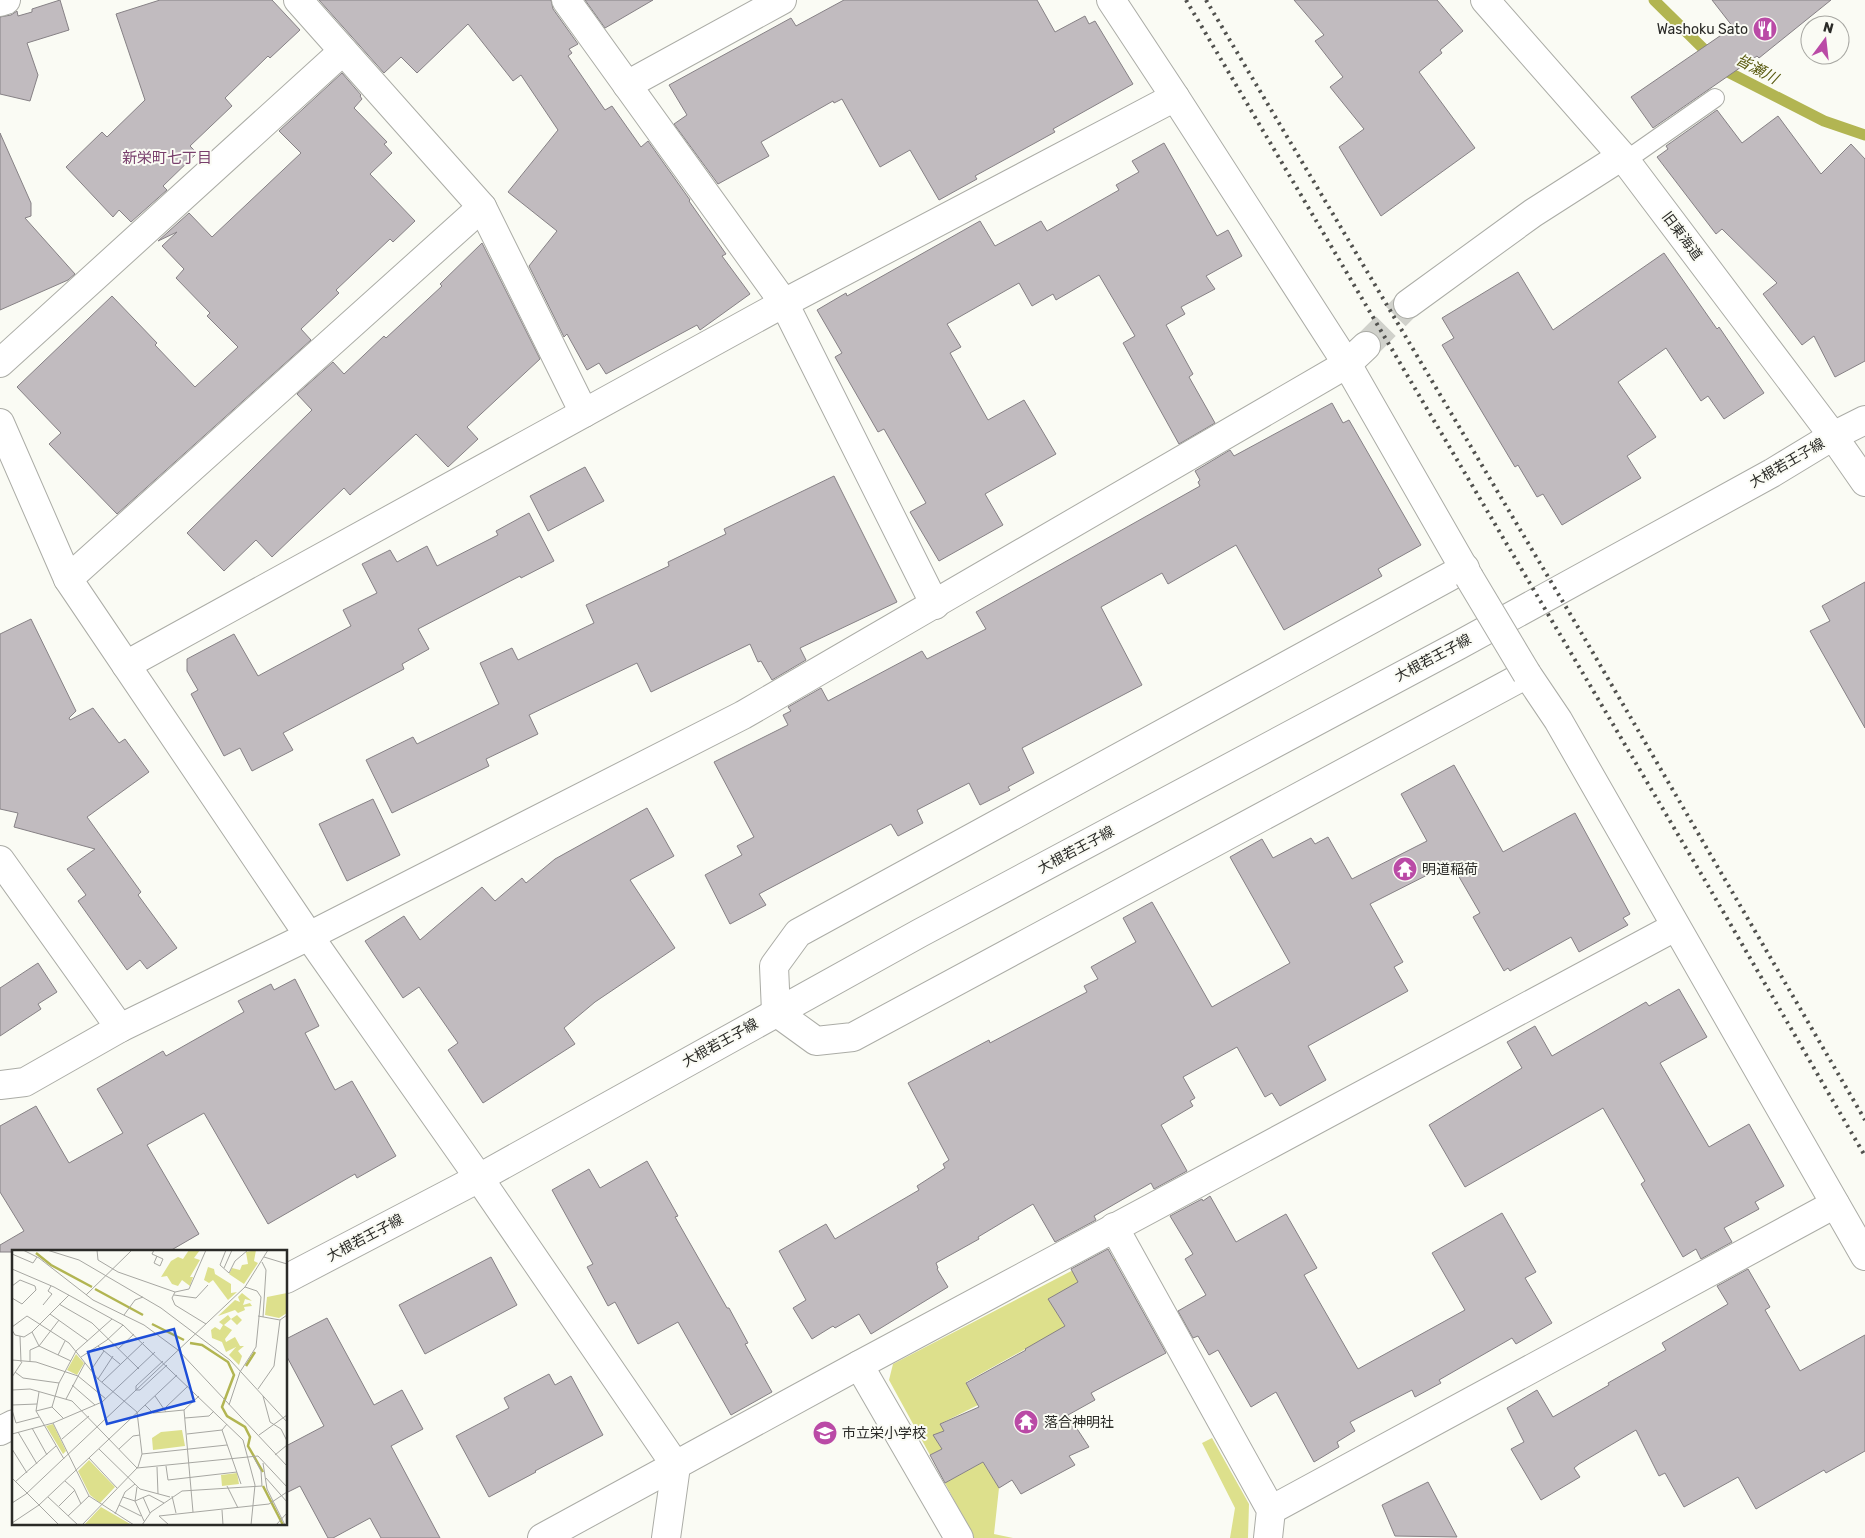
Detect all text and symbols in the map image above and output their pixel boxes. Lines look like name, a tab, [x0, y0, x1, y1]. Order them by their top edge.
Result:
north arrow	[1800, 15, 1850, 65]
restaurant icon: Washoku Sato	[1752, 16, 1778, 42]
text: N	[1821, 18, 1835, 37]
place label: Washoku Sato	[1657, 21, 1748, 38]
water label: 皆瀬川	[1733, 50, 1783, 88]
district label: 新栄町七丁目	[122, 149, 212, 167]
street label: 旧東海道	[1658, 209, 1706, 263]
street label: 大根若王子線	[1746, 435, 1828, 491]
street label: 大根若王子線	[1392, 631, 1474, 685]
street label: 大根若王子線	[1035, 823, 1117, 877]
temple icon: 明道稲荷	[1392, 856, 1418, 882]
place label: 明道稲荷	[1422, 861, 1478, 878]
street label: 大根若王子線	[679, 1015, 761, 1071]
street label: 大根若王子線	[324, 1211, 406, 1265]
inset map	[12, 1250, 288, 1526]
temple icon: 落合神明社	[1013, 1409, 1039, 1435]
place label: 落合神明社	[1044, 1414, 1114, 1431]
school or university icon: 市立栄小学校	[812, 1420, 838, 1446]
place label: 市立栄小学校	[842, 1425, 926, 1442]

